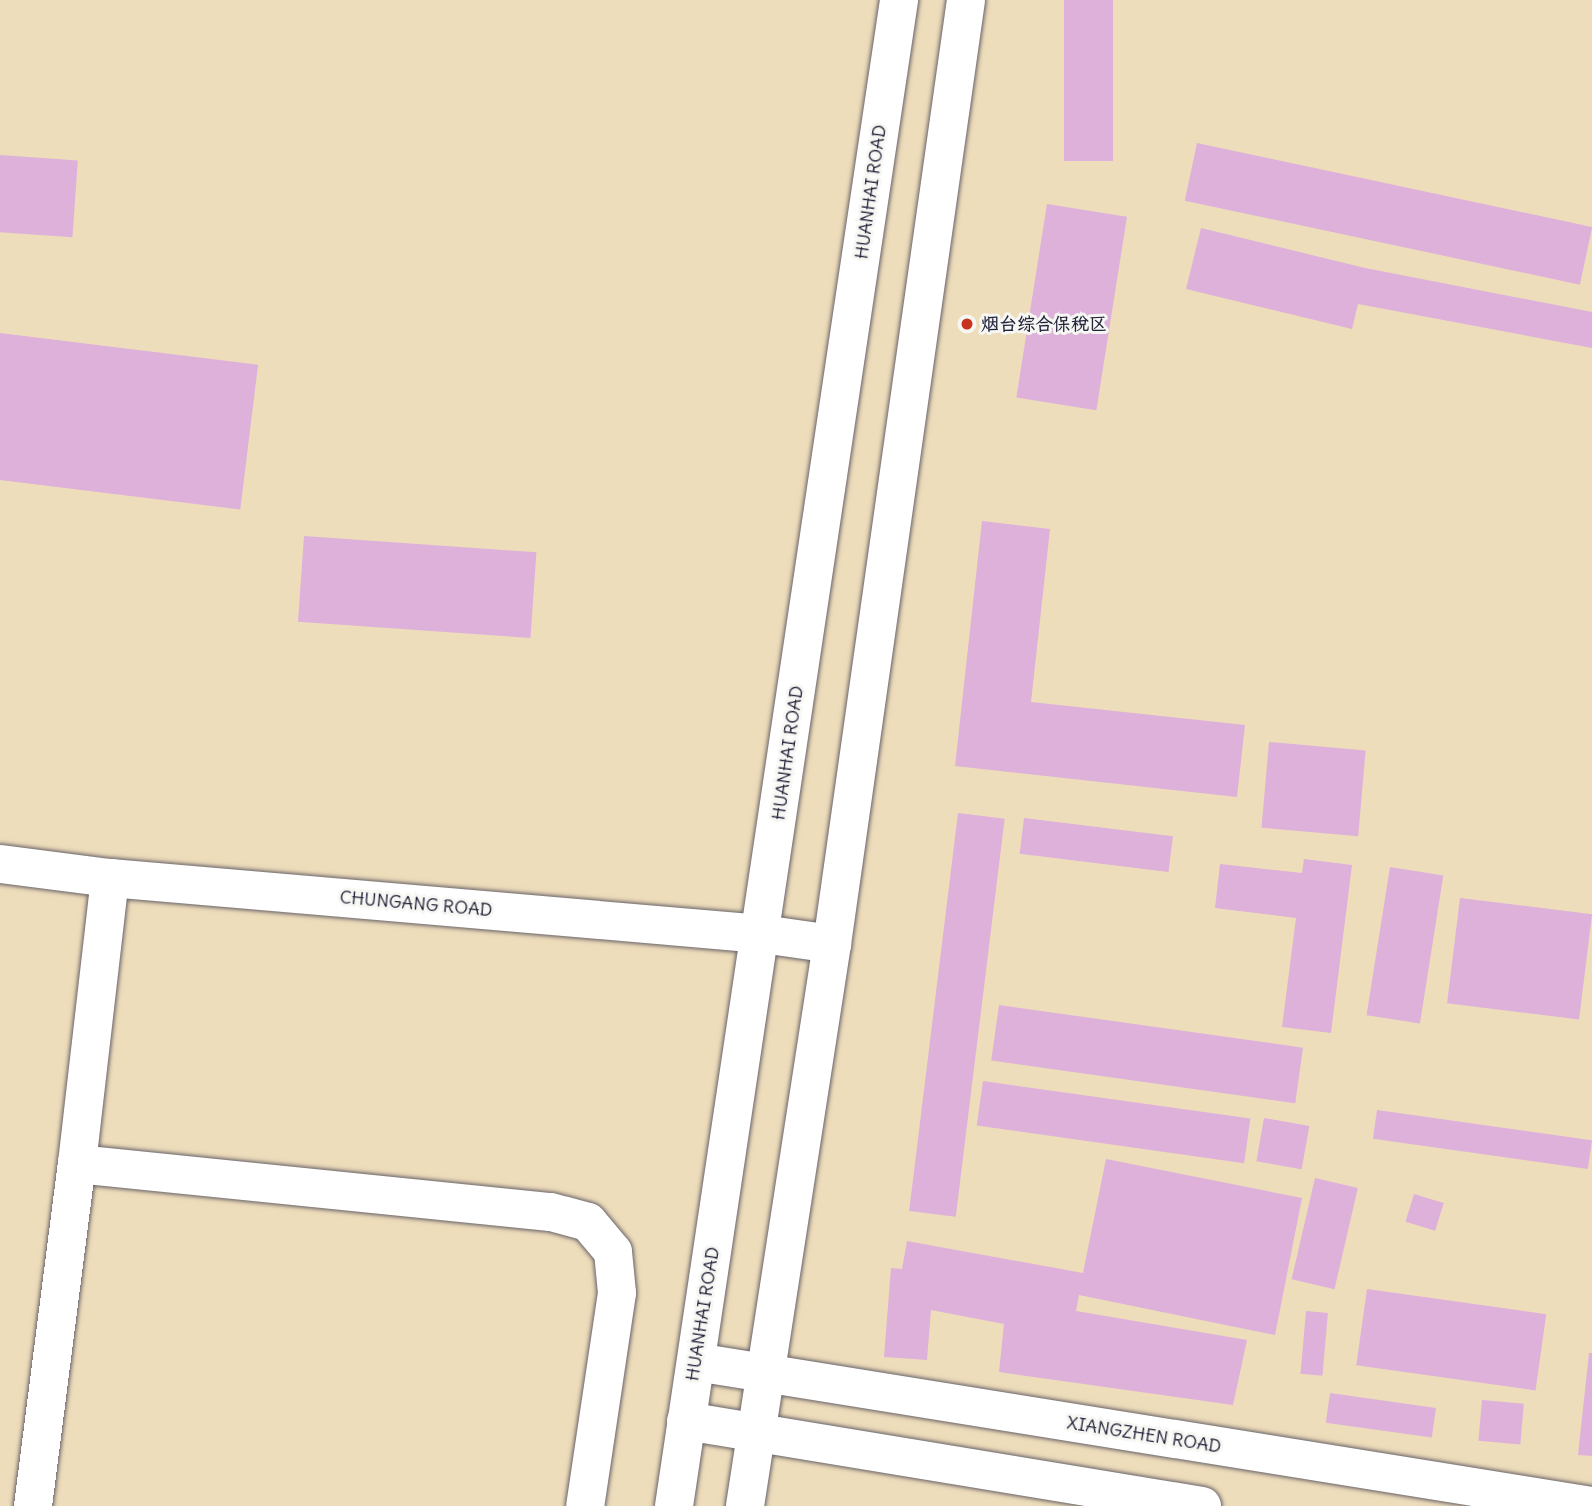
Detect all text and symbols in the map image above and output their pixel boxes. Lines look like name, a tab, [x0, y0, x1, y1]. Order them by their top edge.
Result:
street label: HUANHAI ROAD	[851, 123, 891, 261]
place label: 烟台综合保税区	[981, 313, 1107, 335]
marker: 烟台综合保税区	[959, 316, 975, 332]
street label: HUANHAI ROAD	[768, 684, 808, 822]
street label: CHUNGANG ROAD	[339, 887, 493, 921]
street label: HUANHAI ROAD	[682, 1245, 724, 1383]
street label: XIANGZHEN ROAD	[1065, 1412, 1223, 1458]

